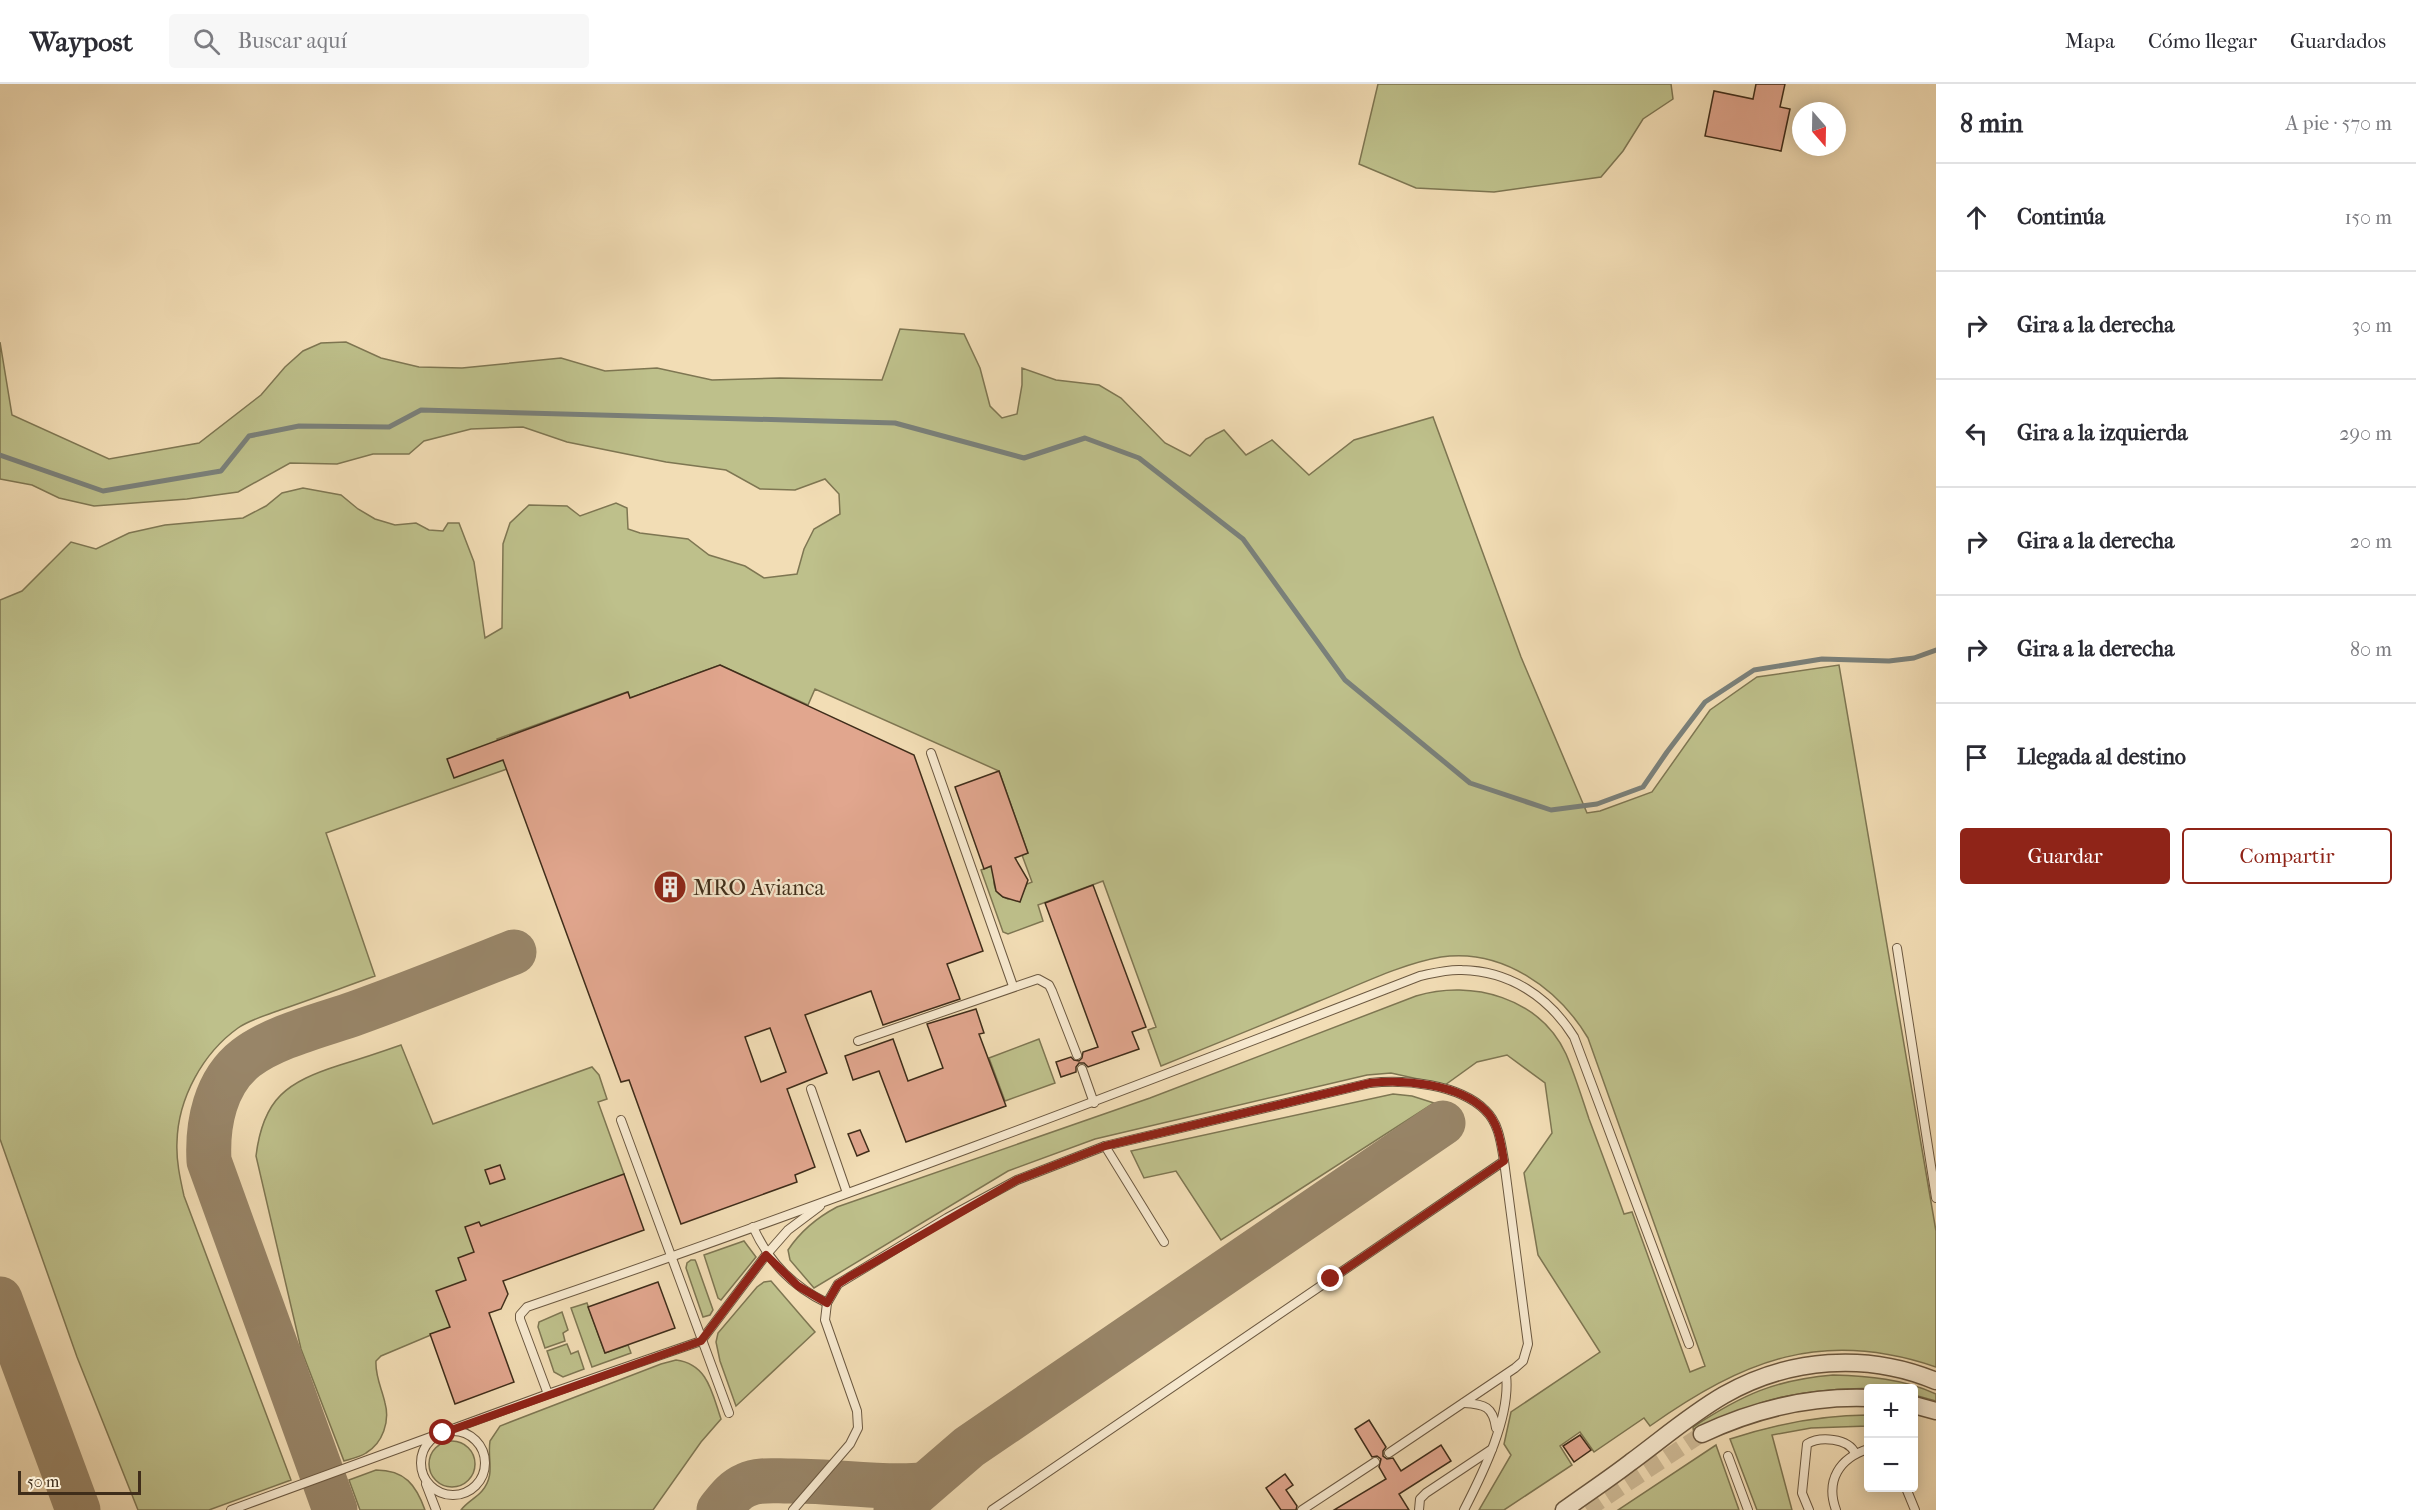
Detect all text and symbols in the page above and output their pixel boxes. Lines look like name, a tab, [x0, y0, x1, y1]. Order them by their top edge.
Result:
search box	[169, 14, 589, 68]
text: Waypost	[30, 25, 133, 58]
icon: search	[190, 25, 223, 58]
text: Buscar aquí	[238, 28, 347, 54]
text: Mapa	[2065, 29, 2115, 53]
text: Cómo llegar	[2148, 29, 2257, 53]
text: Guardados	[2290, 29, 2386, 53]
north arrow	[1792, 102, 1846, 156]
text: 8 min	[1960, 108, 2023, 139]
text: A pie · 570 m	[2286, 112, 2392, 135]
icon: ahead	[1960, 201, 1993, 234]
text: Continúa	[2017, 204, 2105, 230]
text: 150 m	[2344, 206, 2392, 229]
icon: right	[1960, 309, 1993, 342]
text: Gira a la derecha	[2017, 312, 2174, 338]
text: 30 m	[2352, 314, 2392, 337]
icon: left	[1960, 417, 1993, 450]
text: Gira a la izquierda	[2017, 420, 2188, 446]
text: 290 m	[2339, 422, 2392, 445]
icon: right	[1960, 525, 1993, 558]
text: Gira a la derecha	[2017, 528, 2174, 554]
text: 20 m	[2350, 530, 2392, 553]
icon: right	[1960, 633, 1993, 666]
text: Gira a la derecha	[2017, 636, 2174, 662]
text: 80 m	[2350, 638, 2392, 661]
icon: arrive	[1960, 741, 1993, 774]
text: Llegada al destino	[2017, 744, 2186, 770]
button: Guardar	[1960, 828, 2170, 884]
button: Compartir	[2182, 828, 2392, 884]
building icon: MRO Avianca	[652, 869, 688, 905]
place label: MRO Avianca	[693, 875, 825, 901]
route end	[1317, 1265, 1343, 1291]
map controls	[1864, 1384, 1918, 1492]
button: +	[1864, 1384, 1918, 1438]
route start	[429, 1419, 455, 1445]
button: −	[1864, 1438, 1918, 1492]
scale bar	[18, 1468, 141, 1496]
text: 50 m	[27, 1472, 59, 1491]

